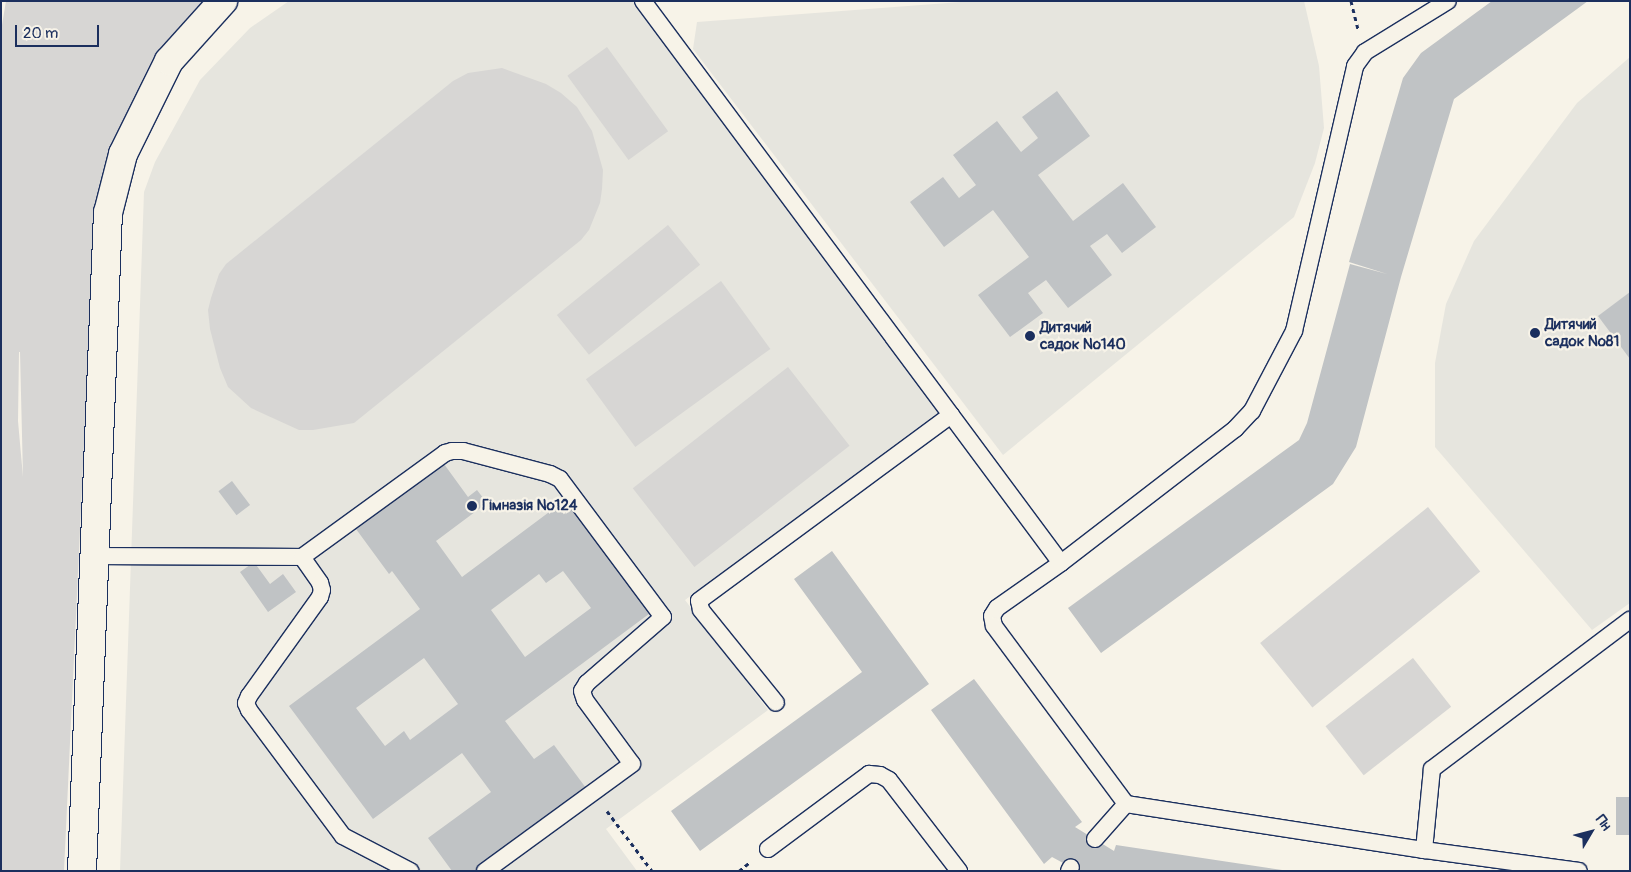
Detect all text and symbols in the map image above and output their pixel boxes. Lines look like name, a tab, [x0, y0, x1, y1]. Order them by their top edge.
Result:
scale bar	[18, 15, 101, 47]
text: 20 m	[23, 24, 58, 43]
place label: Дитячий садок №81	[1545, 315, 1619, 350]
place label: Дитячий садок №140	[1040, 318, 1126, 353]
marker: Дитячий садок №81	[1529, 327, 1541, 339]
marker: Дитячий садок №140	[1024, 330, 1036, 342]
place label: Гімназія №124	[482, 497, 578, 515]
marker: Гімназія №124	[466, 500, 478, 512]
north arrow	[1566, 807, 1616, 857]
text: Пн	[1592, 811, 1615, 834]

